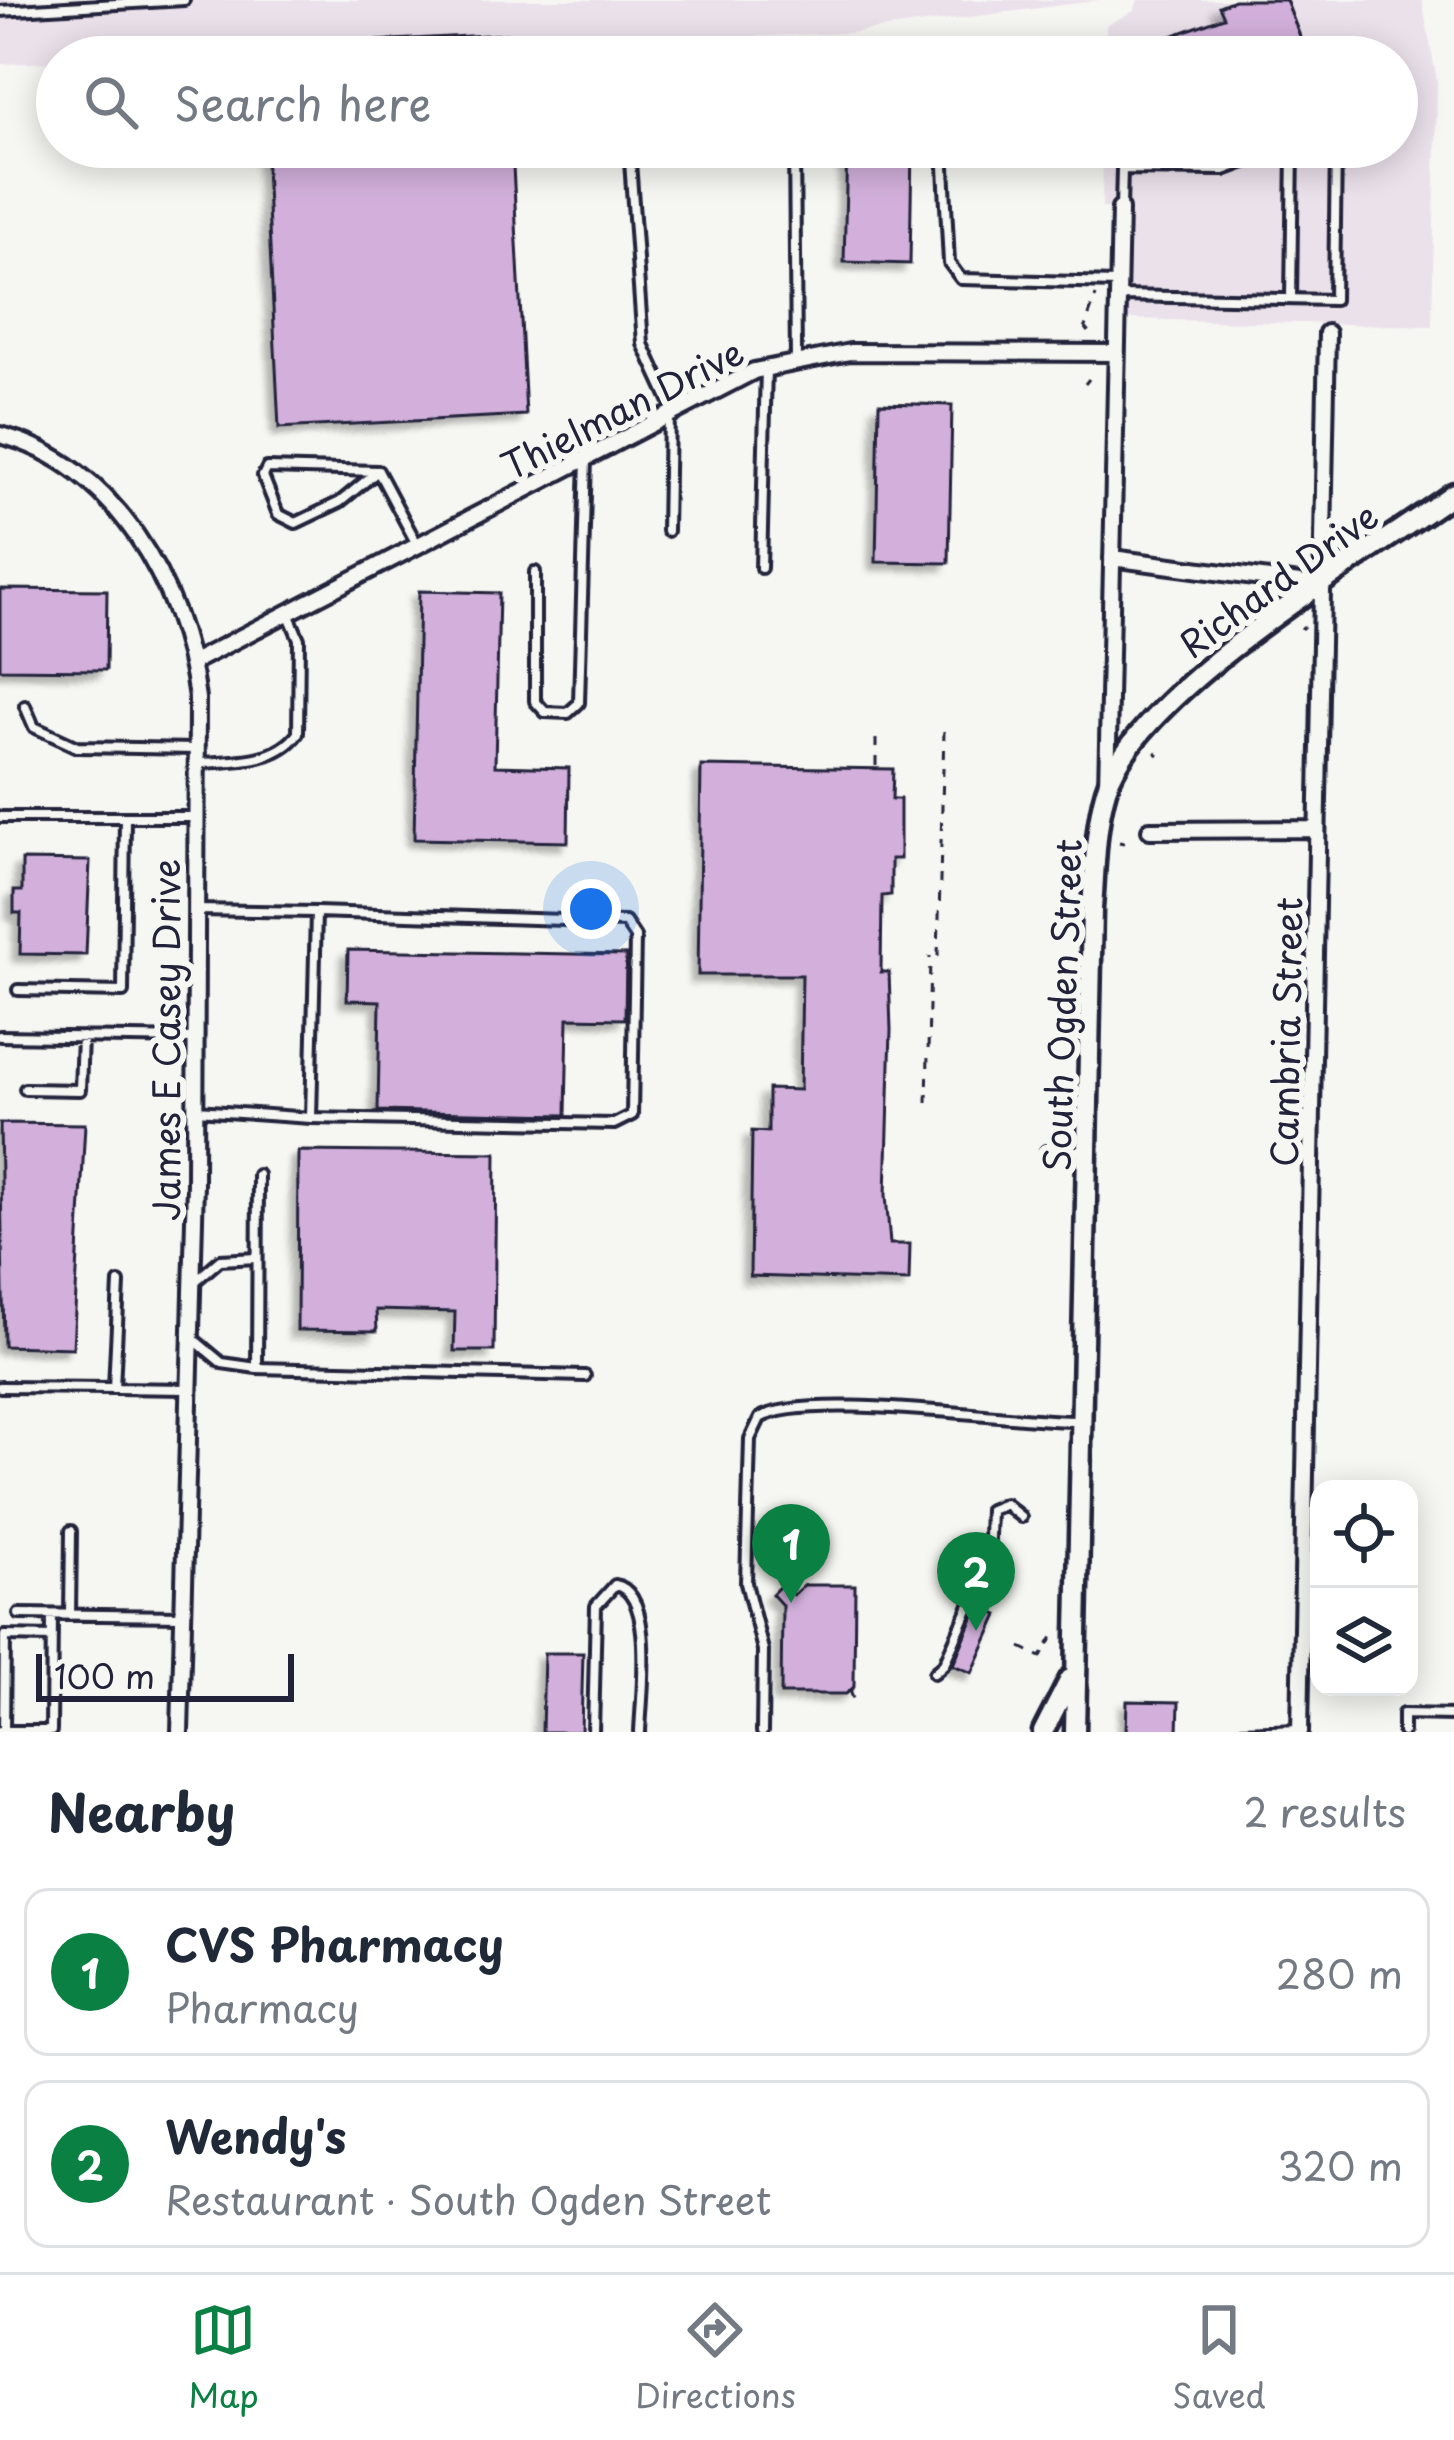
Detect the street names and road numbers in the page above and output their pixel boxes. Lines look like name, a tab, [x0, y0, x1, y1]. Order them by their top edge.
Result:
street label: Thielman Drive	[492, 324, 752, 492]
street label: Richard Drive	[1167, 488, 1389, 670]
street label: South Ogden Street	[1028, 838, 1094, 1172]
street label: James E Casey Drive	[138, 859, 192, 1221]
street label: Cambria Street	[1256, 897, 1314, 1167]

